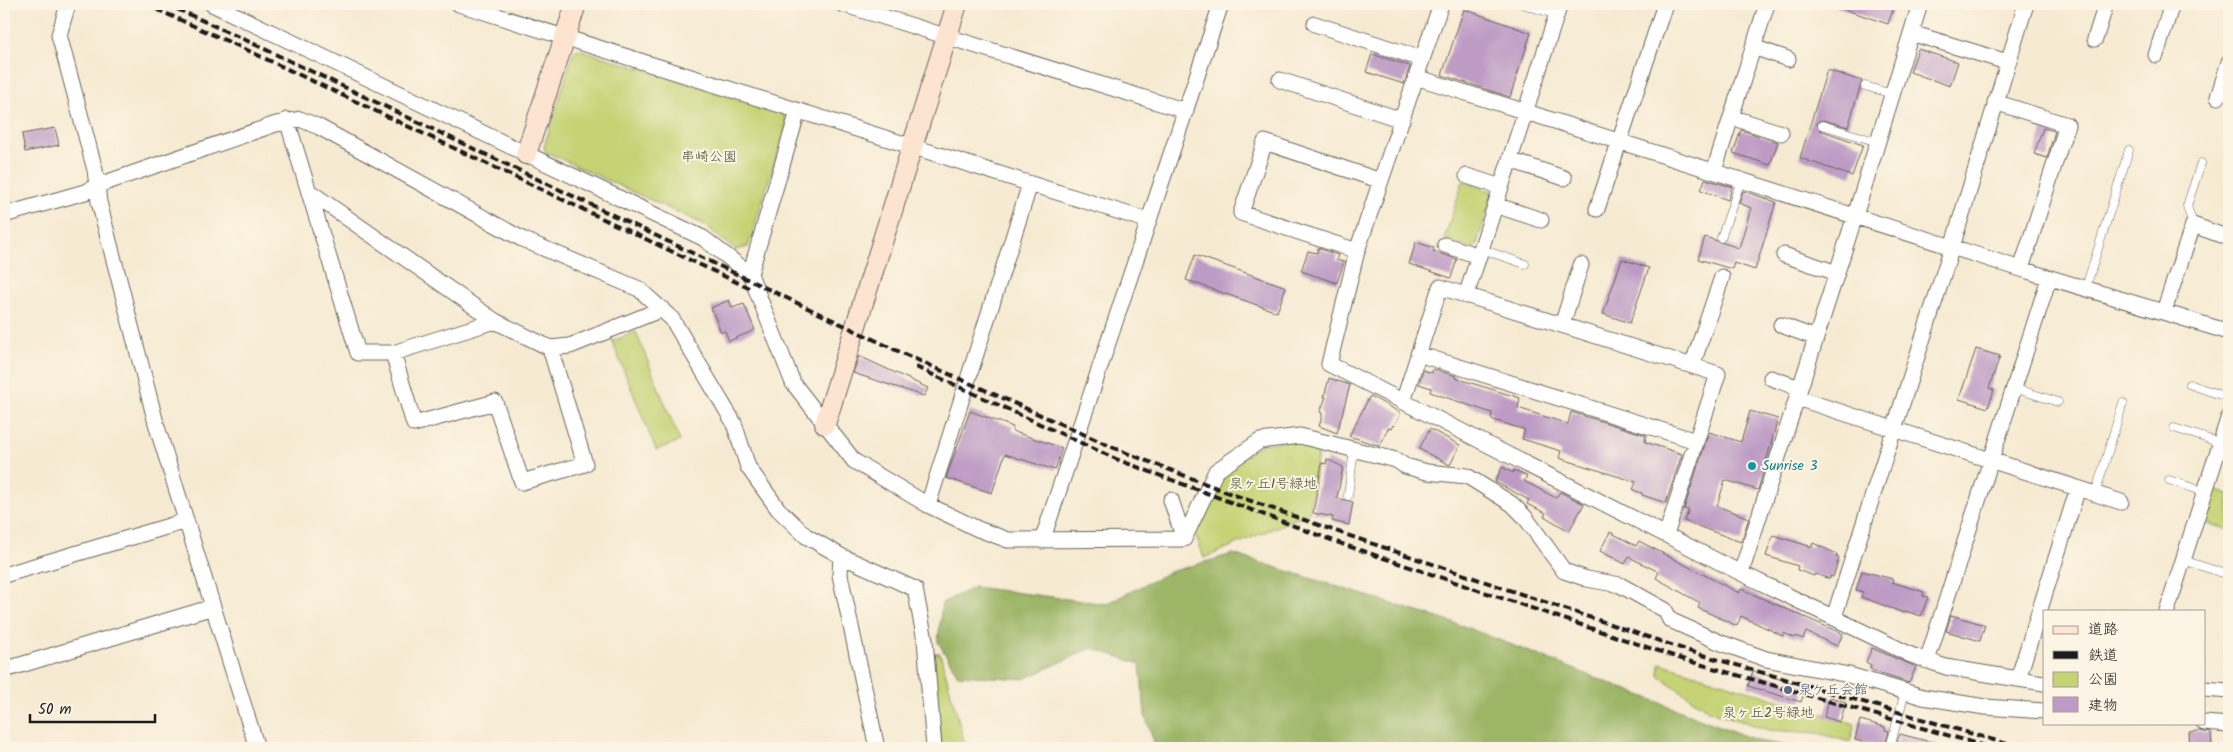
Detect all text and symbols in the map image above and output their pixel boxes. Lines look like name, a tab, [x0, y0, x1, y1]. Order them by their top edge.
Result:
park label: 串崎公園	[681, 146, 737, 168]
place label: Sunrise 3	[1762, 455, 1817, 477]
marker: Sunrise 3	[1746, 460, 1758, 472]
park label: 泉ヶ丘1号緑地	[1229, 473, 1317, 495]
legend	[2043, 610, 2206, 724]
text: 道路	[2088, 618, 2118, 642]
text: 鉄道	[2088, 644, 2118, 668]
text: 公園	[2088, 668, 2118, 692]
place label: 泉ケ丘会館	[1798, 679, 1868, 701]
marker: 泉ケ丘会館	[1782, 684, 1794, 696]
scale bar	[30, 692, 155, 724]
text: 建物	[2088, 694, 2118, 718]
text: 50 m	[38, 698, 72, 722]
park label: 泉ヶ丘2号緑地	[1722, 702, 1814, 724]

